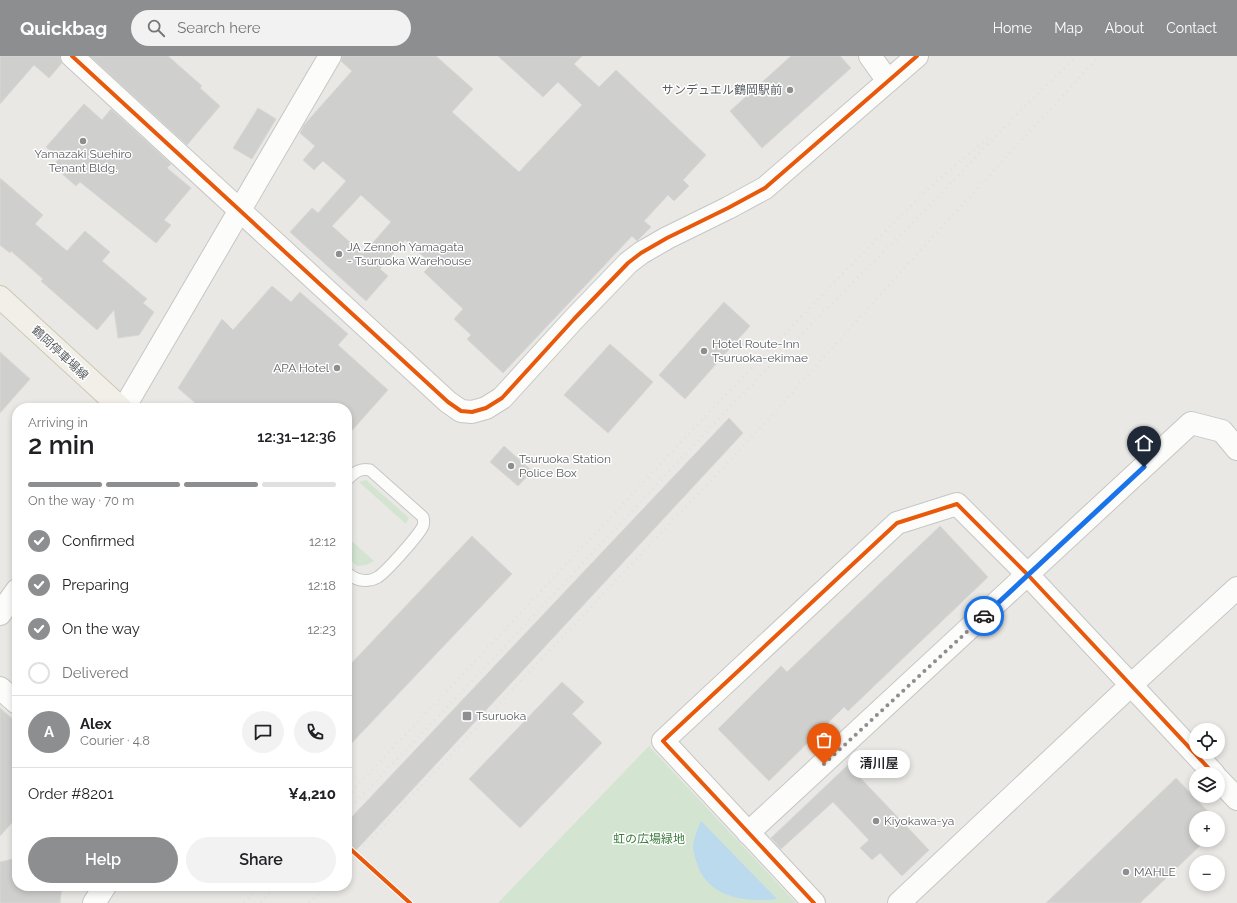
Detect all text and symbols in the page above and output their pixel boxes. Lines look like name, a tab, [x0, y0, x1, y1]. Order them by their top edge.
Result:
search box	[131, 10, 411, 46]
text: Quickbag	[20, 17, 107, 39]
icon: search	[145, 17, 167, 39]
text: Search here	[177, 19, 261, 37]
text: Home	[993, 20, 1032, 36]
text: Map	[1054, 20, 1083, 36]
text: About	[1105, 20, 1144, 36]
text: Contact	[1166, 20, 1217, 36]
place label: サンデュエル鶴岡駅前	[662, 83, 782, 97]
marker: サンデュエル鶴岡駅前	[785, 85, 795, 95]
marker: Yamazaki Suehiro Tenant Bldg.	[78, 136, 88, 146]
place label: Yamazaki Suehiro Tenant Bldg.	[34, 147, 132, 175]
place label: JA Zennoh Yamagata - Tsuruoka Warehouse	[347, 240, 471, 268]
marker: JA Zennoh Yamagata - Tsuruoka Warehouse	[334, 249, 344, 259]
street label: 鶴岡停車場線	[29, 323, 91, 383]
place label: Hotel Route-Inn Tsuruoka-ekimae	[712, 337, 808, 365]
marker: Hotel Route-Inn Tsuruoka-ekimae	[699, 346, 709, 356]
place label: APA Hotel	[273, 361, 330, 375]
marker: APA Hotel	[332, 363, 342, 373]
text: Arriving in	[28, 415, 88, 430]
pin	[1127, 426, 1161, 467]
text: 12:31–12:36	[257, 428, 336, 446]
text: 2 min	[28, 430, 95, 460]
icon: home	[1133, 432, 1155, 454]
place label: Tsuruoka Station Police Box	[519, 452, 611, 480]
marker: Tsuruoka Station Police Box	[506, 461, 516, 471]
text: On the way · 70 m	[28, 493, 134, 508]
icon: check	[28, 530, 50, 552]
text: Confirmed	[62, 532, 135, 550]
text: 12:12	[309, 534, 336, 549]
icon: check	[28, 574, 50, 596]
text: Preparing	[62, 576, 129, 594]
text: 12:18	[308, 578, 336, 593]
courier	[964, 596, 1004, 636]
icon: car	[973, 605, 995, 627]
icon: check	[28, 618, 50, 640]
text: On the way	[62, 620, 140, 638]
text: 12:23	[308, 622, 336, 637]
text: Delivered	[62, 664, 129, 682]
place label: Tsuruoka	[476, 709, 526, 723]
marker: Tsuruoka	[461, 710, 473, 722]
button: chat	[242, 711, 284, 753]
button: phone	[294, 711, 336, 753]
text: Alex	[80, 715, 111, 733]
text: A	[44, 723, 54, 741]
pin	[807, 723, 841, 764]
map controls	[1189, 723, 1225, 891]
button: locate	[1189, 723, 1225, 759]
icon: bag	[813, 729, 835, 751]
text: Courier · 4.8	[80, 733, 150, 748]
callout: 清川屋	[848, 750, 910, 778]
text: 清川屋	[859, 756, 899, 771]
button: layers	[1189, 767, 1225, 803]
text: Order #8201	[28, 785, 114, 803]
text: ¥4,210	[288, 785, 336, 803]
button: +	[1189, 811, 1225, 847]
place label: Kiyokawa-ya	[884, 814, 954, 828]
marker: Kiyokawa-ya	[871, 816, 881, 826]
park label: 虹の広場緑地	[613, 832, 685, 846]
button: Help	[28, 837, 178, 883]
button: Share	[186, 837, 336, 883]
button: −	[1189, 855, 1225, 891]
place label: MAHLE	[1134, 865, 1176, 879]
marker: MAHLE	[1121, 867, 1131, 877]

